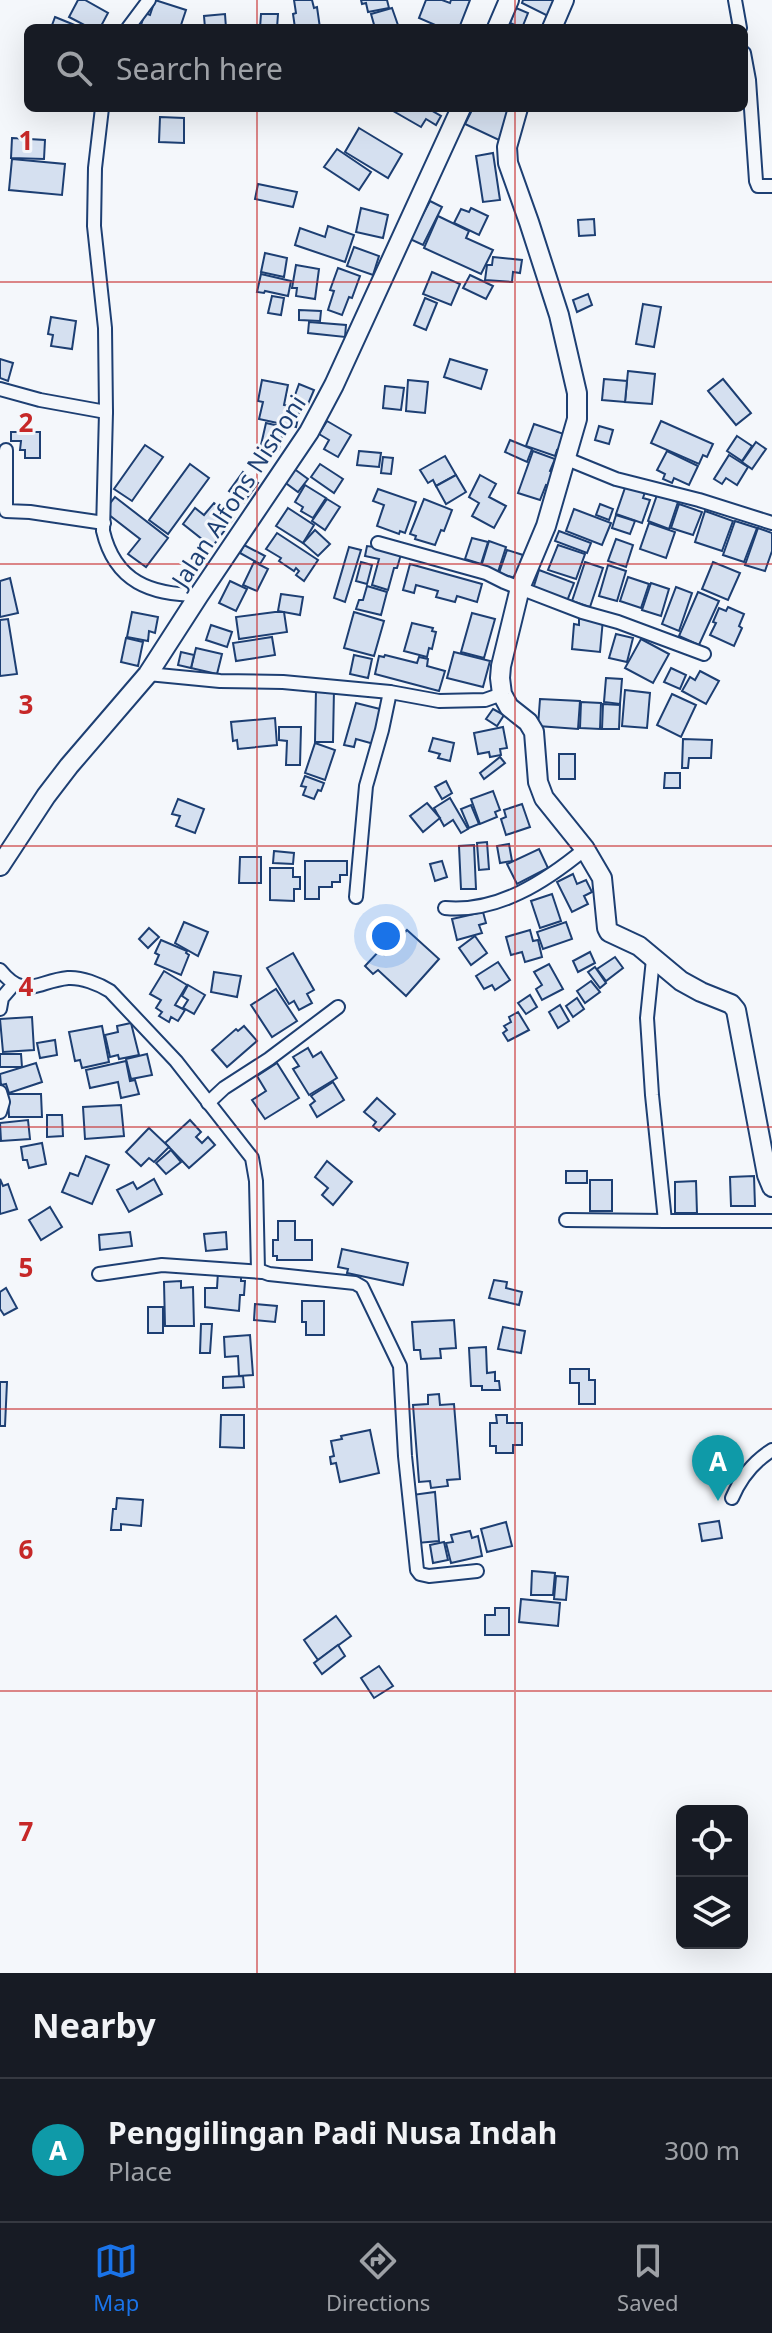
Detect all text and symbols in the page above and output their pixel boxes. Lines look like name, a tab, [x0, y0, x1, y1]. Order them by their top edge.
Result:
search box	[24, 24, 748, 112]
icon: search	[52, 46, 96, 90]
text: Search here	[116, 48, 283, 89]
text: 1	[19, 122, 33, 158]
street label: Jalan Alfons Nisnoni	[162, 388, 313, 596]
text: 2	[19, 404, 34, 440]
text: 3	[19, 686, 33, 722]
your location	[366, 916, 406, 956]
text: 4	[19, 968, 34, 1004]
text: 5	[19, 1249, 33, 1285]
pin: A	[692, 1435, 744, 1501]
text: 6	[19, 1531, 34, 1567]
map controls	[676, 1805, 748, 1949]
button: locate	[676, 1805, 748, 1877]
text: 7	[19, 1813, 34, 1849]
button: layers	[676, 1877, 748, 1949]
text: Nearby	[32, 2002, 156, 2048]
text: Penggilingan Padi Nusa Indah	[108, 2112, 557, 2153]
text: A	[49, 2132, 67, 2168]
text: 300 m	[664, 2132, 740, 2168]
text: Place	[108, 2153, 172, 2189]
tab: Map	[93, 2239, 139, 2317]
tab: Directions	[326, 2239, 430, 2317]
tab: Saved	[617, 2239, 679, 2317]

